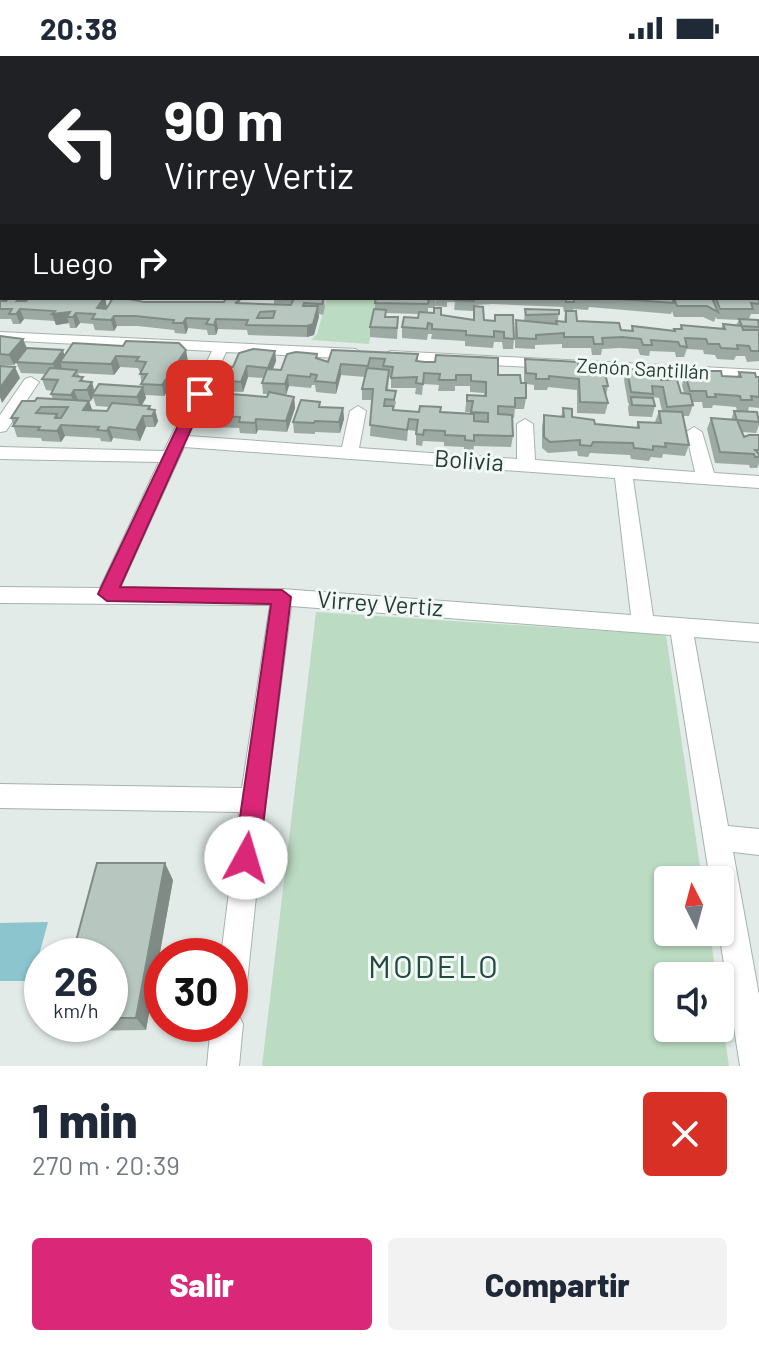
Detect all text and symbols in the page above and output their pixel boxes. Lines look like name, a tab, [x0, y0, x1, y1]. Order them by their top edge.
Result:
text: 20:38	[40, 10, 117, 46]
text: 90 m	[164, 85, 284, 152]
icon: left	[32, 88, 136, 192]
text: Virrey Vertiz	[164, 153, 353, 196]
icon: right	[130, 240, 174, 284]
text: Luego	[32, 244, 114, 280]
street label: Zenón Santillán	[576, 353, 710, 383]
pin	[166, 360, 234, 428]
icon: arrive	[178, 372, 222, 416]
street label: Bolivia	[433, 443, 505, 476]
street label: Virrey Vertiz	[316, 584, 444, 621]
position arrow	[204, 816, 288, 900]
north arrow	[654, 866, 734, 946]
map controls	[654, 866, 734, 1042]
speed limit sign: 30	[144, 938, 248, 1042]
district label: MODELO	[368, 946, 500, 984]
text: 26	[54, 956, 98, 1004]
button: sound	[654, 962, 734, 1042]
text: km/h	[53, 998, 99, 1022]
text: 1 min	[32, 1090, 138, 1148]
button: close	[643, 1092, 727, 1176]
text: 270 m · 20:39	[32, 1149, 180, 1180]
button: Salir	[32, 1238, 372, 1330]
button: Compartir	[388, 1238, 727, 1330]

